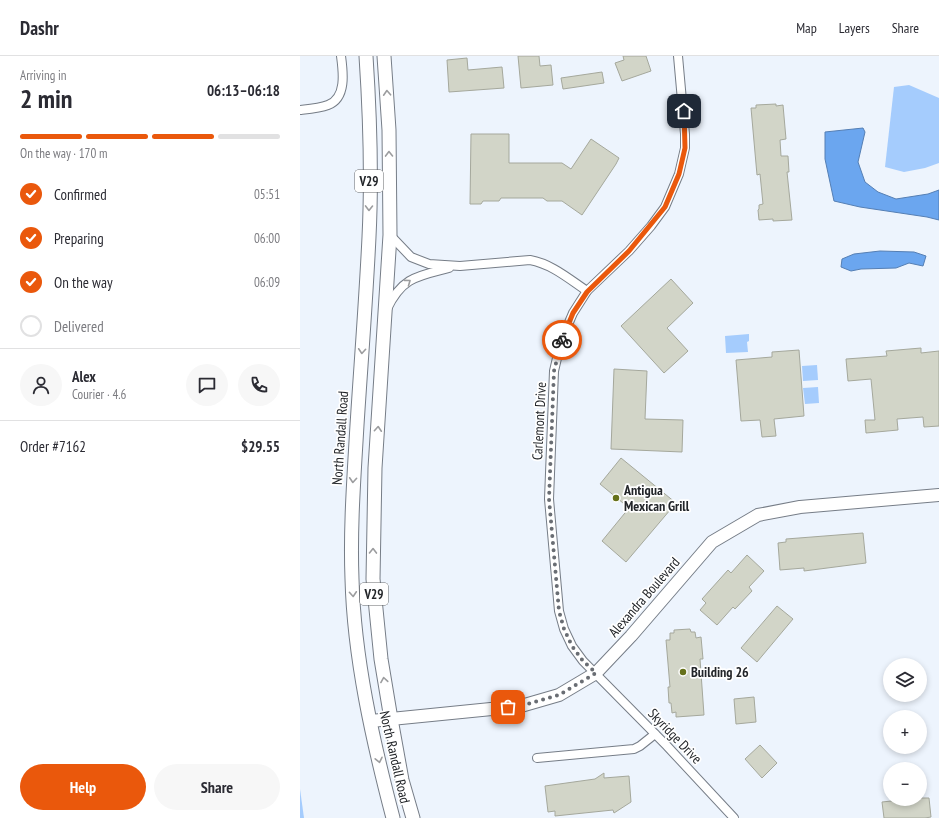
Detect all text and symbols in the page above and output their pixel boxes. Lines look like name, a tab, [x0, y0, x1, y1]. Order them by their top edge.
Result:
text: Dashr	[20, 16, 59, 40]
text: Map	[796, 19, 817, 37]
text: Layers	[839, 19, 870, 37]
text: Share	[892, 19, 919, 37]
text: Arriving in	[20, 67, 67, 84]
text: 06:13–06:18	[207, 81, 280, 100]
text: 2 min	[20, 82, 73, 115]
one-way arrow	[382, 90, 391, 96]
pin	[667, 94, 701, 128]
icon: home	[673, 100, 695, 122]
text: On the way · 170 m	[20, 145, 107, 162]
one-way arrow	[385, 151, 393, 157]
road number: V29	[355, 170, 383, 192]
icon: check	[20, 183, 42, 205]
text: Confirmed	[54, 185, 107, 204]
text: 05:51	[254, 186, 280, 203]
one-way arrow	[365, 205, 373, 211]
icon: check	[20, 227, 42, 249]
text: Preparing	[54, 229, 104, 248]
text: 06:00	[254, 230, 280, 247]
icon: check	[20, 271, 42, 293]
text: On the way	[54, 273, 113, 292]
text: 06:09	[254, 274, 280, 291]
one-way arrow	[404, 279, 411, 287]
text: Delivered	[54, 317, 104, 336]
courier	[542, 320, 582, 360]
icon: bike	[551, 329, 573, 351]
one-way arrow	[357, 348, 366, 354]
button: person	[20, 364, 62, 406]
button: chat	[186, 364, 228, 406]
button: phone	[238, 364, 280, 406]
text: Alex	[72, 367, 96, 386]
street label: Carlemont Drive	[528, 381, 550, 461]
text: Courier · 4.6	[72, 386, 126, 403]
street label: North Randall Road	[328, 390, 352, 486]
one-way arrow	[373, 426, 382, 432]
text: Order #7162	[20, 437, 86, 456]
text: $29.55	[241, 437, 280, 456]
one-way arrow	[349, 477, 358, 483]
place label: Antigua Mexican Grill	[623, 481, 690, 515]
marker: Antigua Mexican Grill	[611, 493, 621, 503]
one-way arrow	[369, 548, 378, 554]
street label: Alexandra Boulevard	[604, 553, 684, 641]
road number: V29	[360, 583, 388, 605]
one-way arrow	[348, 591, 357, 597]
map controls	[883, 658, 927, 806]
button: layers	[883, 658, 927, 702]
place label: Building 26	[691, 663, 749, 681]
marker: Building 26	[678, 667, 688, 677]
one-way arrow	[380, 677, 389, 684]
pin	[491, 690, 525, 724]
icon: bag	[497, 696, 519, 718]
street label: Skyridge Drive	[644, 705, 706, 768]
street label: North Randall Road	[376, 709, 414, 805]
button: +	[883, 710, 927, 754]
one-way arrow	[374, 756, 383, 763]
button: −	[883, 762, 927, 806]
button: Help	[20, 764, 146, 810]
button: Share	[154, 764, 280, 810]

